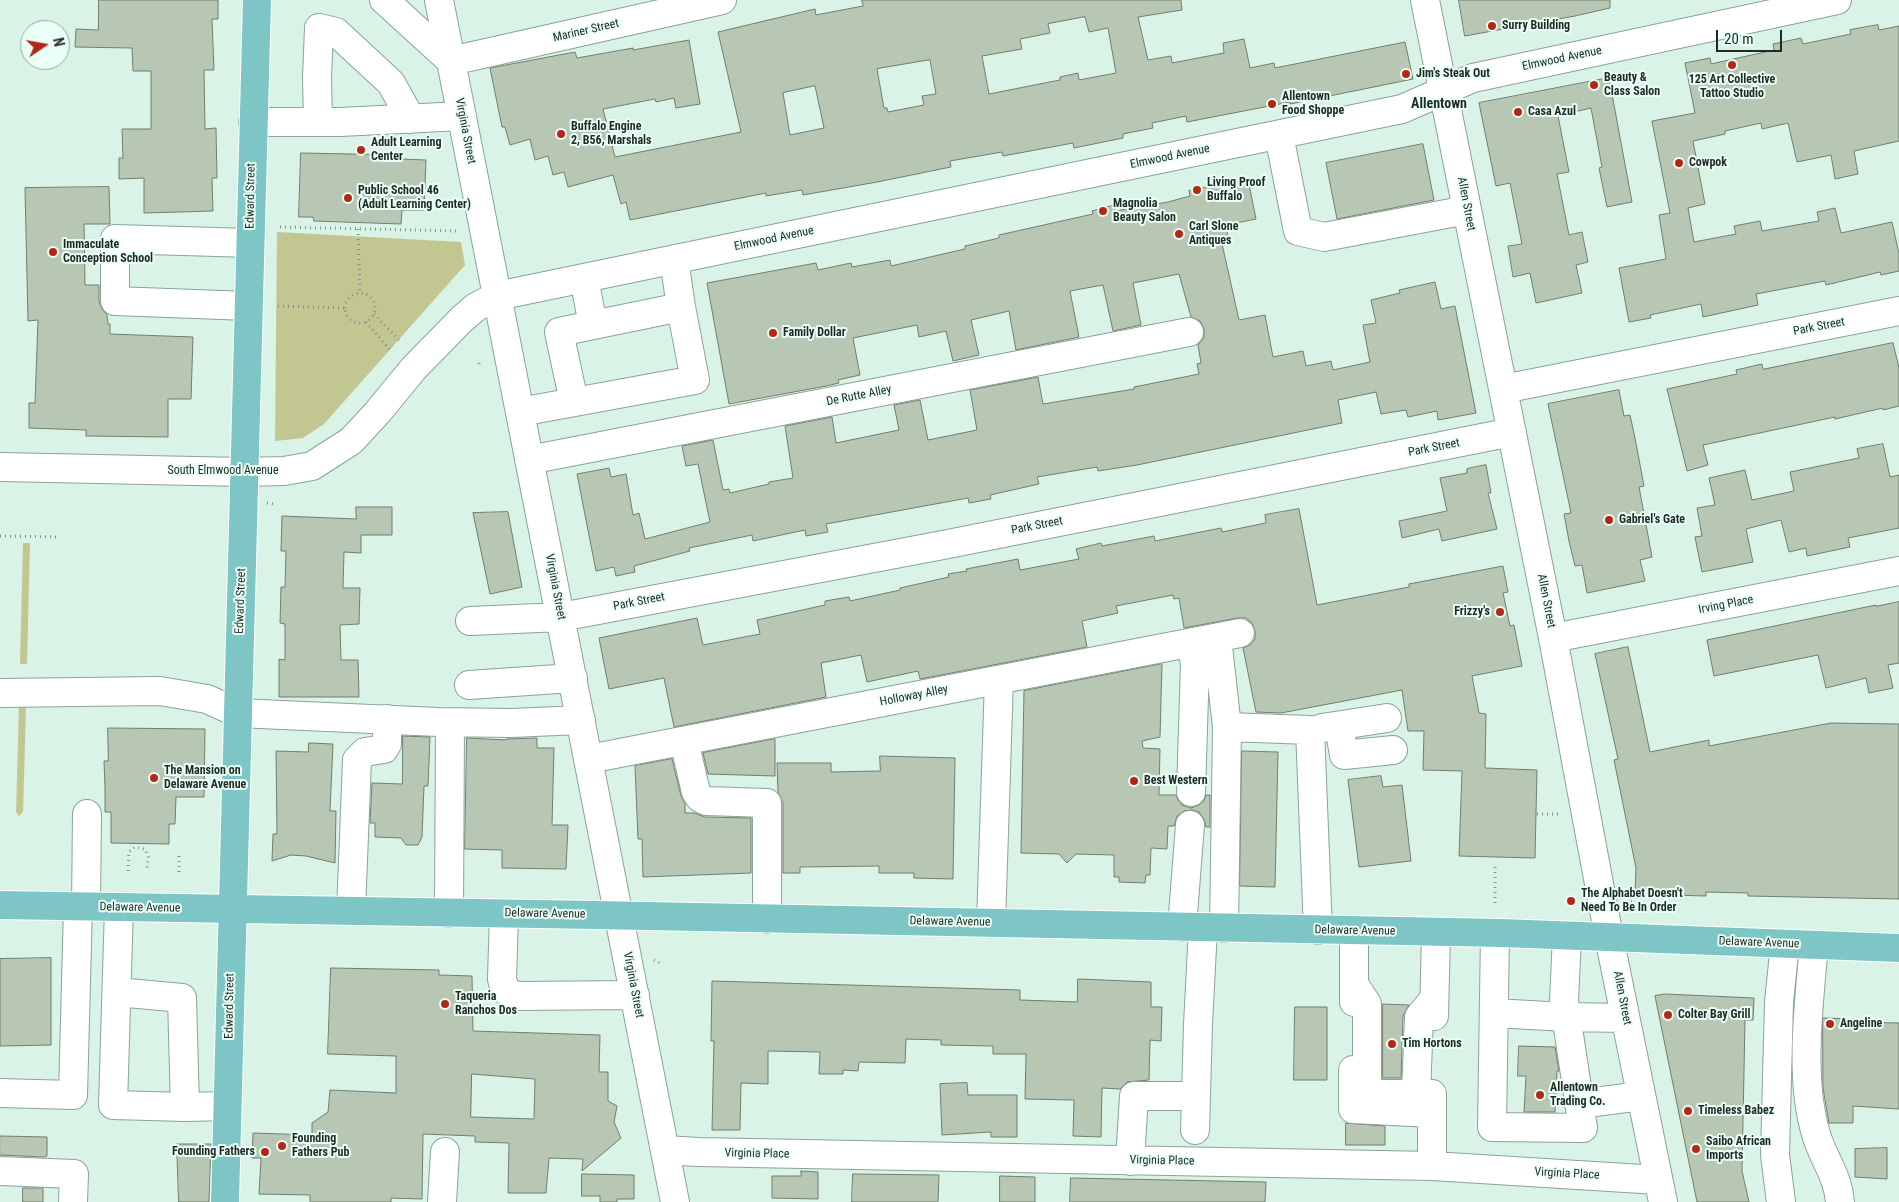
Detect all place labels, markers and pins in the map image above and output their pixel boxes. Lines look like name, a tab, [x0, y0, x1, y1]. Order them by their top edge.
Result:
place label: Surry Building	[1502, 19, 1570, 33]
marker: Surry Building	[1486, 20, 1498, 32]
marker: 125 Art Collective Tattoo Studio	[1726, 59, 1738, 71]
place label: Jim's Steak Out	[1416, 67, 1490, 81]
marker: Jim's Steak Out	[1400, 68, 1412, 80]
place label: Beauty & Class Salon	[1604, 71, 1660, 99]
place label: 125 Art Collective Tattoo Studio	[1689, 73, 1775, 101]
marker: Beauty & Class Salon	[1588, 79, 1600, 91]
place label: Allentown Food Shoppe	[1282, 90, 1344, 118]
marker: Allentown Food Shoppe	[1266, 98, 1278, 110]
place label: Casa Azul	[1528, 105, 1576, 119]
marker: Casa Azul	[1512, 106, 1524, 118]
place label: Buffalo Engine 2, B56, Marshals	[571, 120, 652, 148]
marker: Buffalo Engine 2, B56, Marshals	[555, 128, 567, 140]
place label: Adult Learning Center	[371, 136, 441, 164]
marker: Adult Learning Center	[355, 144, 367, 156]
place label: Cowpok	[1689, 156, 1727, 170]
marker: Cowpok	[1673, 157, 1685, 169]
place label: Living Proof Buffalo	[1207, 176, 1265, 204]
place label: Public School 46 (Adult Learning Center)	[358, 184, 471, 212]
marker: Living Proof Buffalo	[1191, 184, 1203, 196]
marker: Public School 46 (Adult Learning Center)	[342, 192, 354, 204]
place label: Magnolia Beauty Salon	[1113, 197, 1176, 225]
marker: Magnolia Beauty Salon	[1097, 205, 1109, 217]
place label: Carl Slone Antiques	[1189, 220, 1238, 248]
marker: Carl Slone Antiques	[1173, 228, 1185, 240]
place label: Immaculate Conception School	[63, 238, 153, 266]
marker: Immaculate Conception School	[47, 246, 59, 258]
place label: Family Dollar	[783, 326, 846, 340]
marker: Family Dollar	[767, 327, 779, 339]
place label: Gabriel's Gate	[1619, 513, 1685, 527]
marker: Gabriel's Gate	[1603, 514, 1615, 526]
place label: Frizzy's	[1454, 605, 1490, 619]
marker: Frizzy's	[1494, 606, 1506, 618]
place label: The Mansion on Delaware Avenue	[164, 764, 246, 792]
marker: The Mansion on Delaware Avenue	[148, 772, 160, 784]
place label: Best Western	[1144, 774, 1208, 788]
marker: Best Western	[1128, 775, 1140, 787]
place label: The Alphabet Doesn't Need To Be In Order	[1581, 887, 1683, 915]
marker: The Alphabet Doesn't Need To Be In Order	[1565, 895, 1577, 907]
place label: Taqueria Ranchos Dos	[455, 990, 517, 1018]
marker: Taqueria Ranchos Dos	[439, 998, 451, 1010]
place label: Colter Bay Grill	[1678, 1008, 1750, 1022]
marker: Colter Bay Grill	[1662, 1009, 1674, 1021]
place label: Angeline	[1840, 1017, 1882, 1031]
marker: Angeline	[1824, 1018, 1836, 1030]
place label: Tim Hortons	[1402, 1037, 1462, 1051]
marker: Tim Hortons	[1386, 1038, 1398, 1050]
place label: Allentown Trading Co.	[1550, 1081, 1606, 1109]
marker: Allentown Trading Co.	[1534, 1089, 1546, 1101]
place label: Timeless Babez	[1698, 1104, 1774, 1118]
marker: Timeless Babez	[1682, 1105, 1694, 1117]
place label: Founding Fathers Pub	[292, 1132, 349, 1160]
place label: Saibo African Imports	[1706, 1135, 1771, 1163]
marker: Founding Fathers Pub	[276, 1140, 288, 1152]
marker: Saibo African Imports	[1690, 1143, 1702, 1155]
place label: Founding Fathers	[172, 1145, 255, 1159]
marker: Founding Fathers	[259, 1146, 271, 1158]

